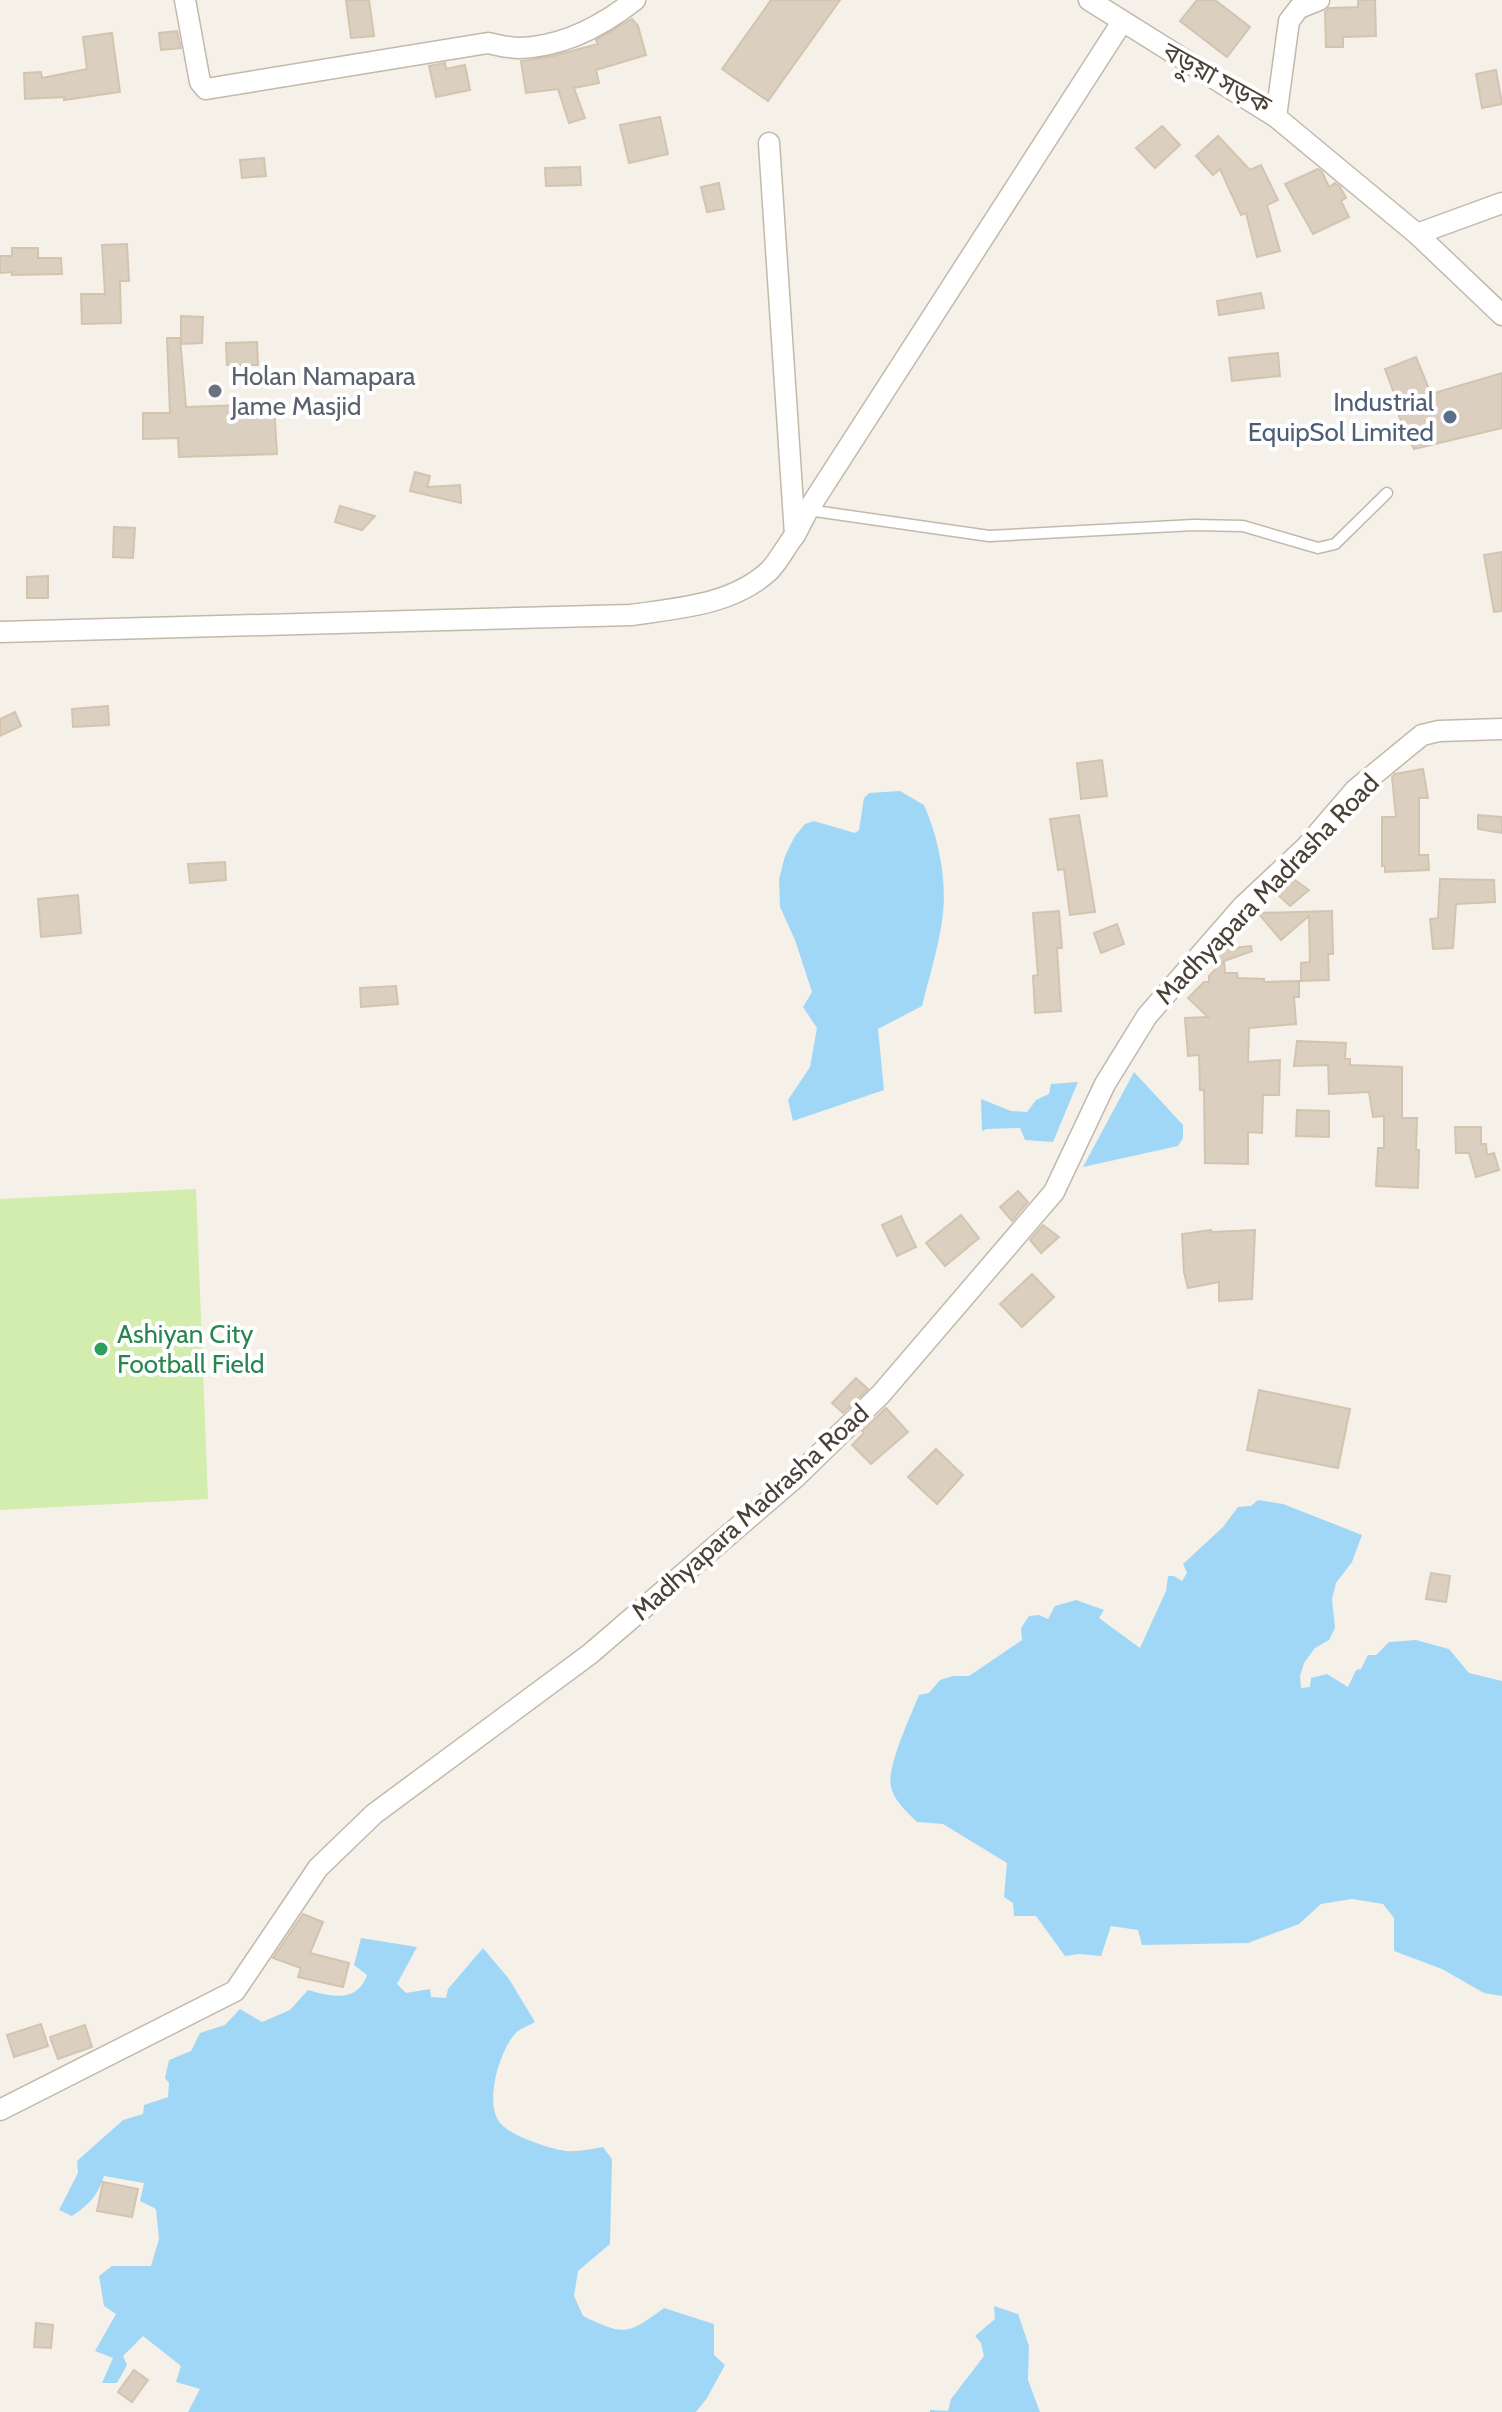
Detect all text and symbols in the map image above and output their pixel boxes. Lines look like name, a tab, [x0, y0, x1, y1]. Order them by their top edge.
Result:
street label: বড়ুয়া সড়ক	[1154, 35, 1278, 125]
place label: Holan Namapara Jame Masjid	[230, 360, 416, 422]
marker: Holan Namapara Jame Masjid	[206, 382, 224, 400]
place label: Industrial EquipSol Limited	[1248, 386, 1434, 448]
marker: Industrial EquipSol Limited	[1441, 408, 1459, 426]
street label: Madhyapara Madrasha Road	[1148, 767, 1386, 1011]
place label: Ashiyan City Football Field	[117, 1318, 264, 1380]
marker: Ashiyan City Football Field	[92, 1340, 110, 1358]
street label: Madhyapara Madrasha Road	[625, 1397, 875, 1627]

